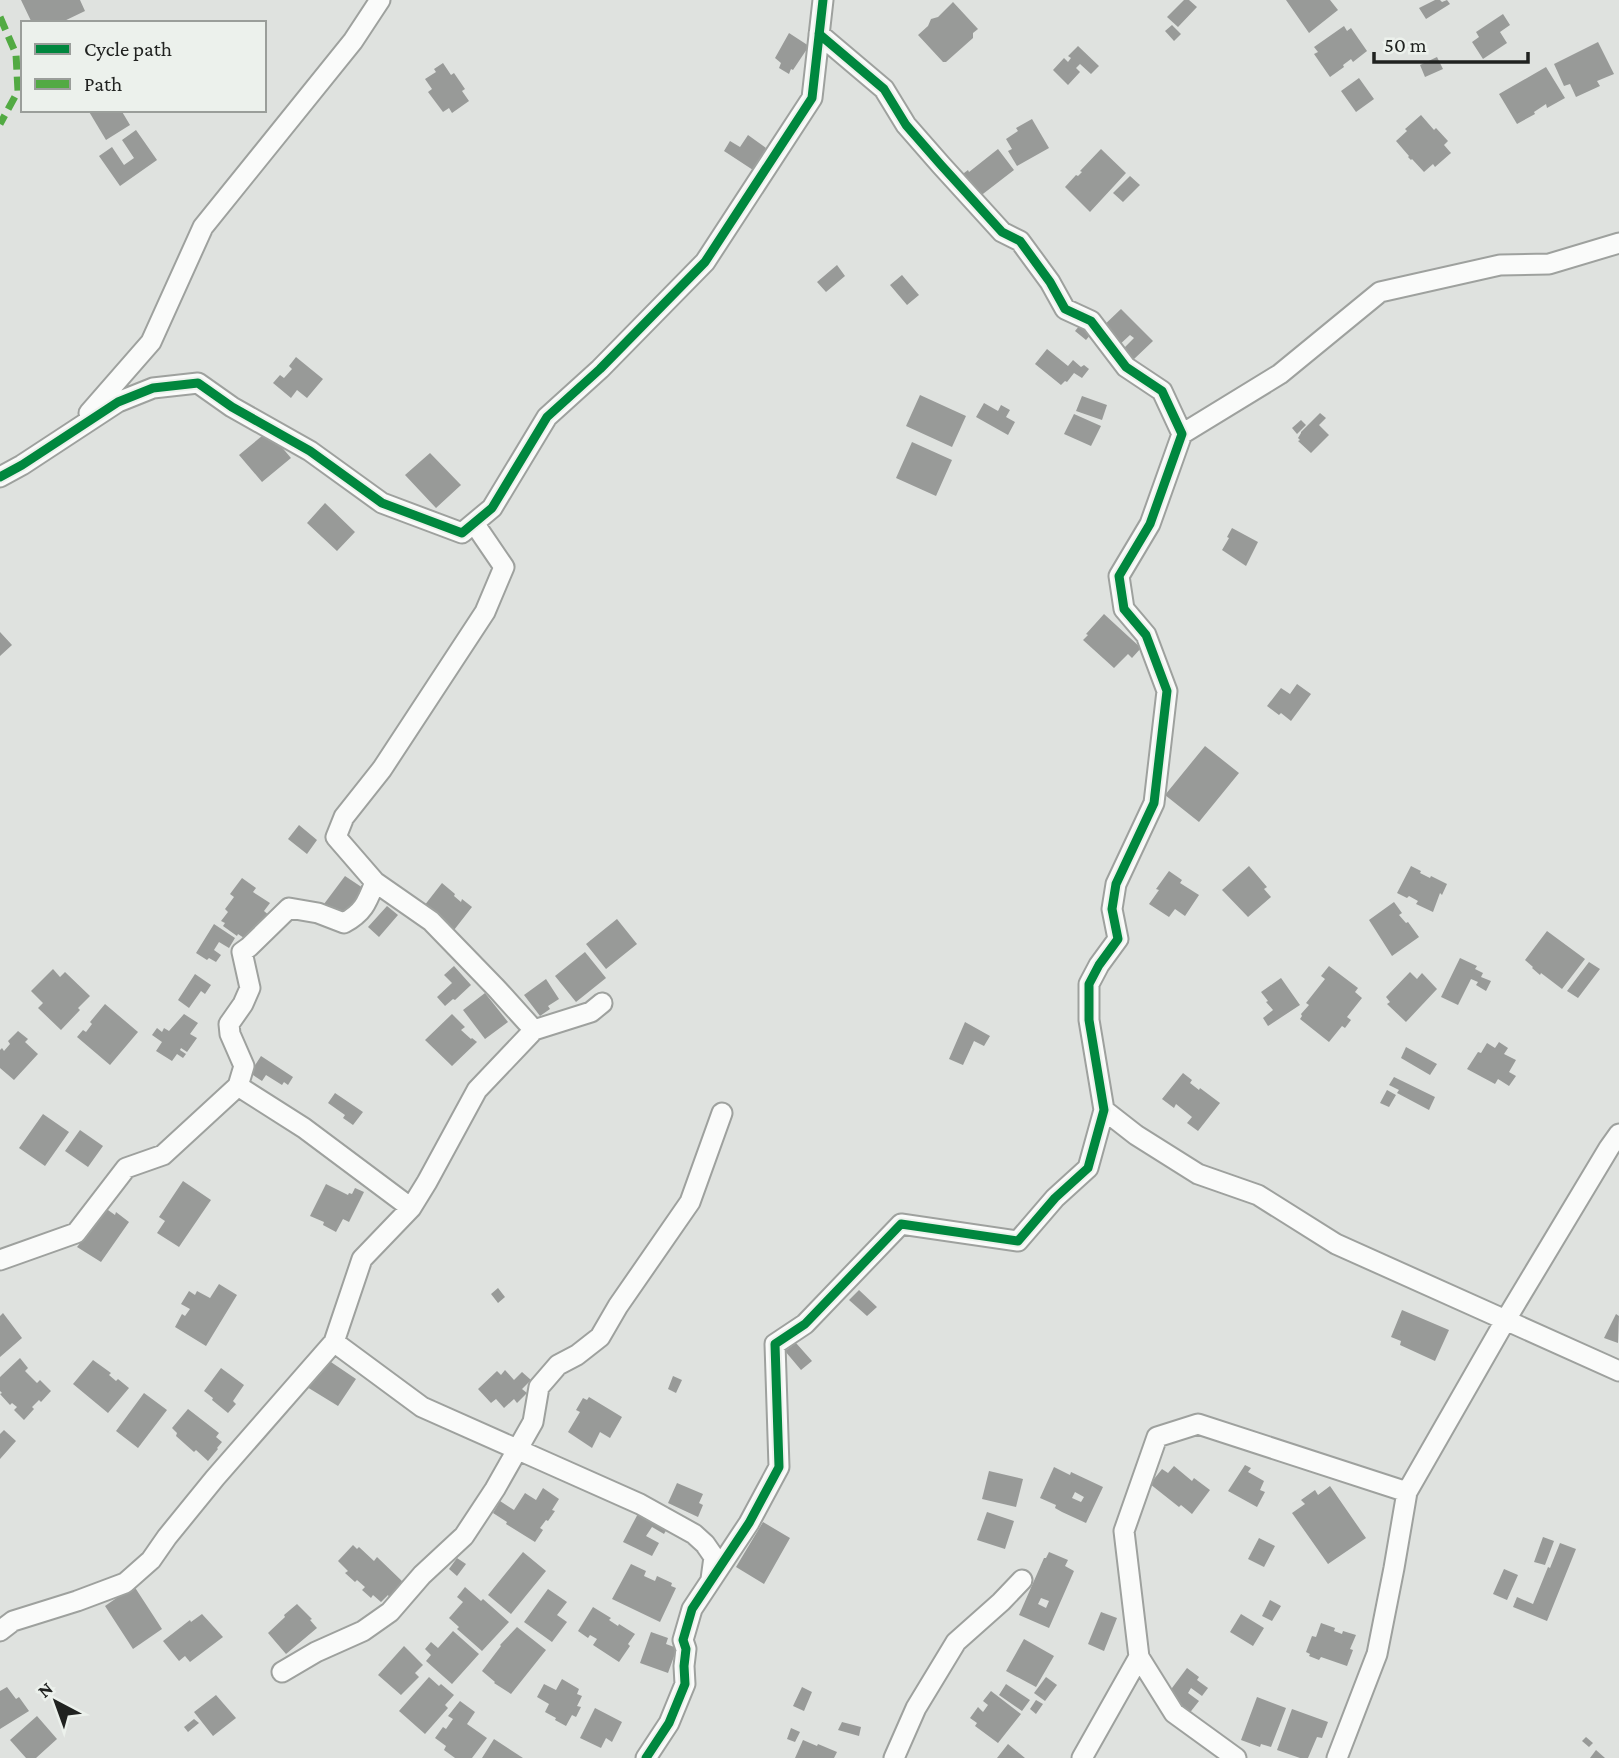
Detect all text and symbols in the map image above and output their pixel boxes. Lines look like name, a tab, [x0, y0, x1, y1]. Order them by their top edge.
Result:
legend	[21, 21, 266, 112]
scale bar	[1374, 21, 1528, 65]
text: 50 m	[1384, 33, 1427, 57]
text: Cycle path	[84, 37, 172, 61]
text: Path	[84, 72, 122, 96]
north arrow	[21, 1667, 91, 1737]
text: N	[33, 1677, 57, 1702]

